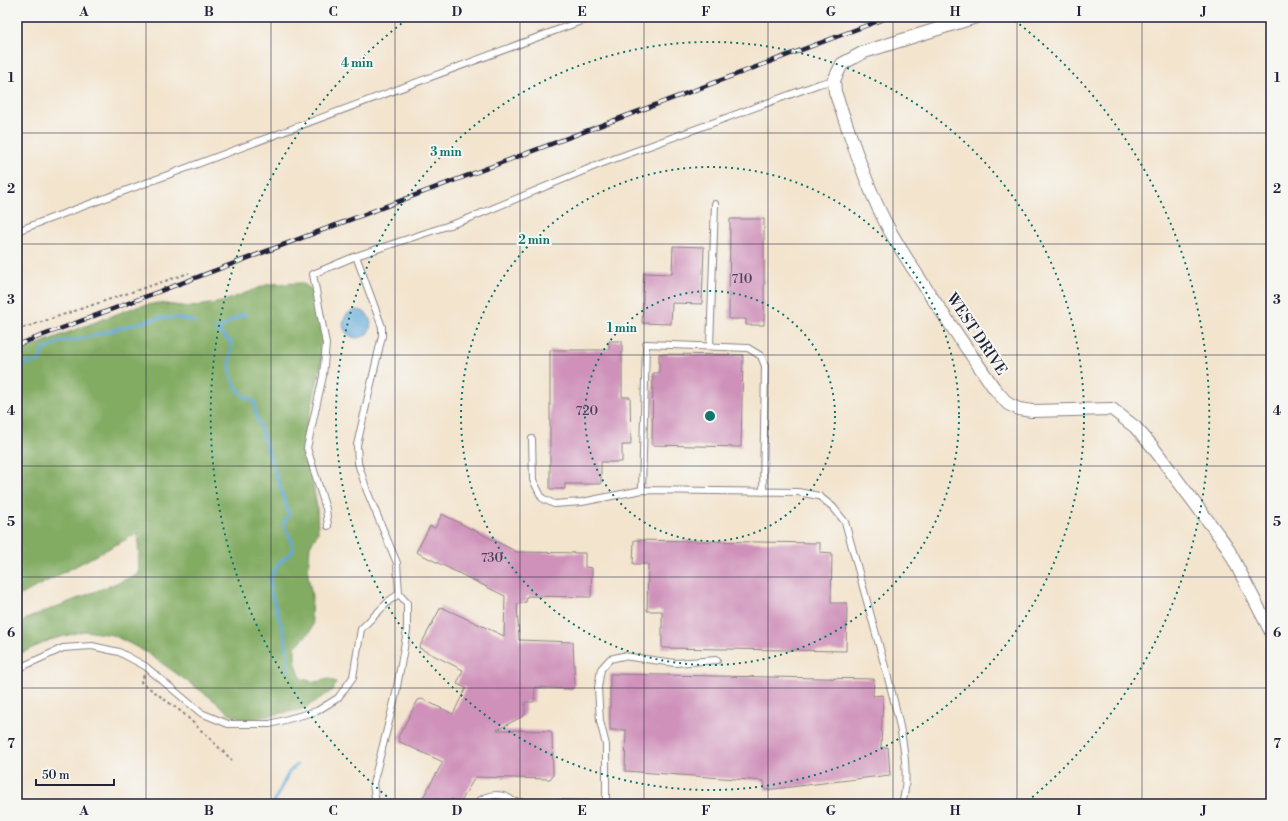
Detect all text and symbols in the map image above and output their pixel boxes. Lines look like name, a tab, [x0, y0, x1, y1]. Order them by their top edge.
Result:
text: A	[78, 4, 89, 20]
text: B	[204, 4, 214, 20]
text: C	[328, 4, 338, 20]
text: D	[452, 4, 462, 20]
text: E	[577, 4, 587, 20]
text: F	[701, 4, 711, 20]
text: G	[826, 4, 837, 20]
text: H	[950, 4, 961, 20]
text: I	[1076, 4, 1082, 20]
text: J	[1199, 4, 1207, 20]
text: 4 min	[341, 56, 374, 71]
text: 1	[8, 70, 15, 86]
text: 1	[1274, 70, 1281, 86]
text: 3 min	[430, 145, 462, 160]
text: 2	[7, 181, 15, 197]
text: 2	[1273, 181, 1281, 197]
text: 2 min	[518, 233, 550, 248]
house number: 710	[732, 271, 753, 287]
street label: WEST DRIVE	[942, 289, 1011, 379]
text: 3	[7, 292, 15, 308]
text: 3	[1273, 292, 1281, 308]
text: 1 min	[607, 321, 638, 336]
text: 4	[7, 403, 16, 419]
house number: 720	[576, 403, 599, 419]
text: 4	[1273, 403, 1282, 419]
centre of rings	[703, 409, 717, 423]
text: 5	[7, 514, 15, 530]
text: 5	[1273, 514, 1281, 530]
house number: 730	[481, 550, 503, 566]
text: 6	[7, 625, 15, 641]
text: 6	[1273, 625, 1281, 641]
text: 7	[7, 736, 15, 752]
text: 7	[1273, 736, 1281, 752]
scale bar	[36, 761, 114, 787]
text: 50 m	[42, 768, 70, 783]
text: A	[78, 803, 89, 819]
text: B	[204, 803, 214, 819]
text: C	[328, 803, 338, 819]
text: D	[452, 803, 462, 819]
text: E	[577, 803, 587, 819]
text: F	[701, 803, 711, 819]
text: G	[826, 803, 837, 819]
text: H	[950, 803, 961, 819]
text: I	[1076, 803, 1082, 819]
text: J	[1199, 803, 1207, 819]

